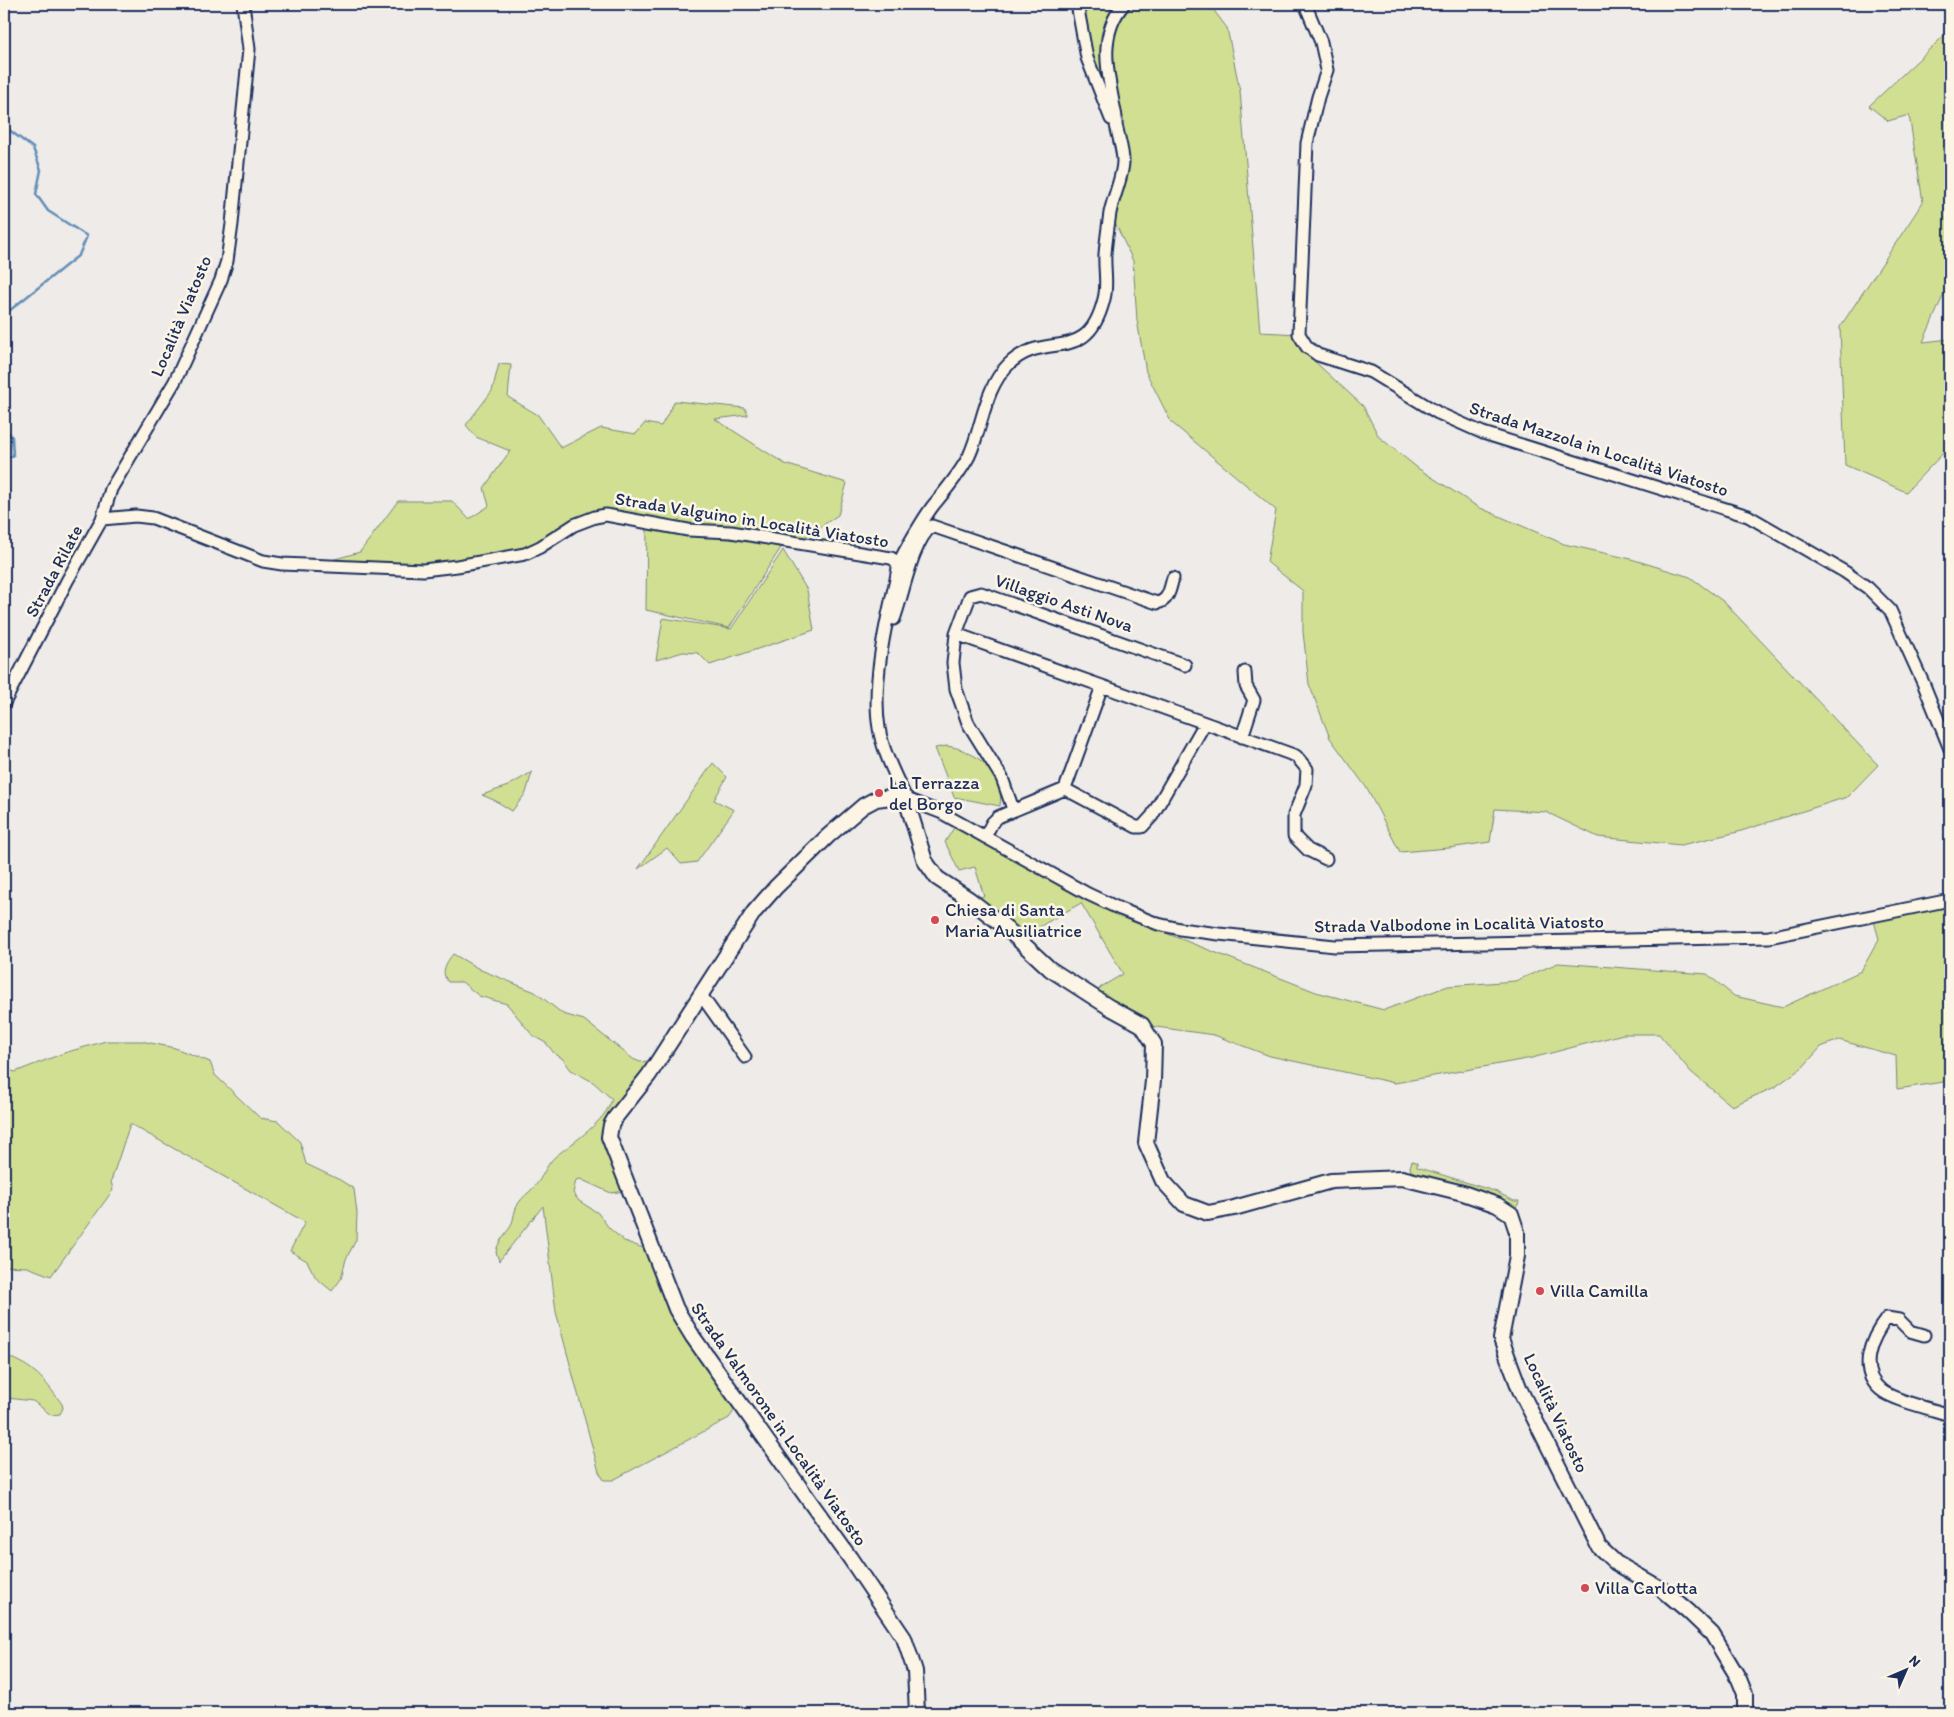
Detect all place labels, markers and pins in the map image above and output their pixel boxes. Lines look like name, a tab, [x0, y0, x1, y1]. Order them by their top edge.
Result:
place label: La Terrazza del Borgo	[889, 772, 980, 815]
marker: La Terrazza del Borgo	[873, 787, 885, 799]
place label: Chiesa di Santa Maria Ausiliatrice	[945, 899, 1082, 942]
marker: Chiesa di Santa Maria Ausiliatrice	[929, 914, 941, 926]
place label: Villa Camilla	[1550, 1280, 1648, 1302]
marker: Villa Camilla	[1534, 1285, 1546, 1297]
place label: Villa Carlotta	[1595, 1577, 1697, 1599]
marker: Villa Carlotta	[1579, 1582, 1591, 1594]

